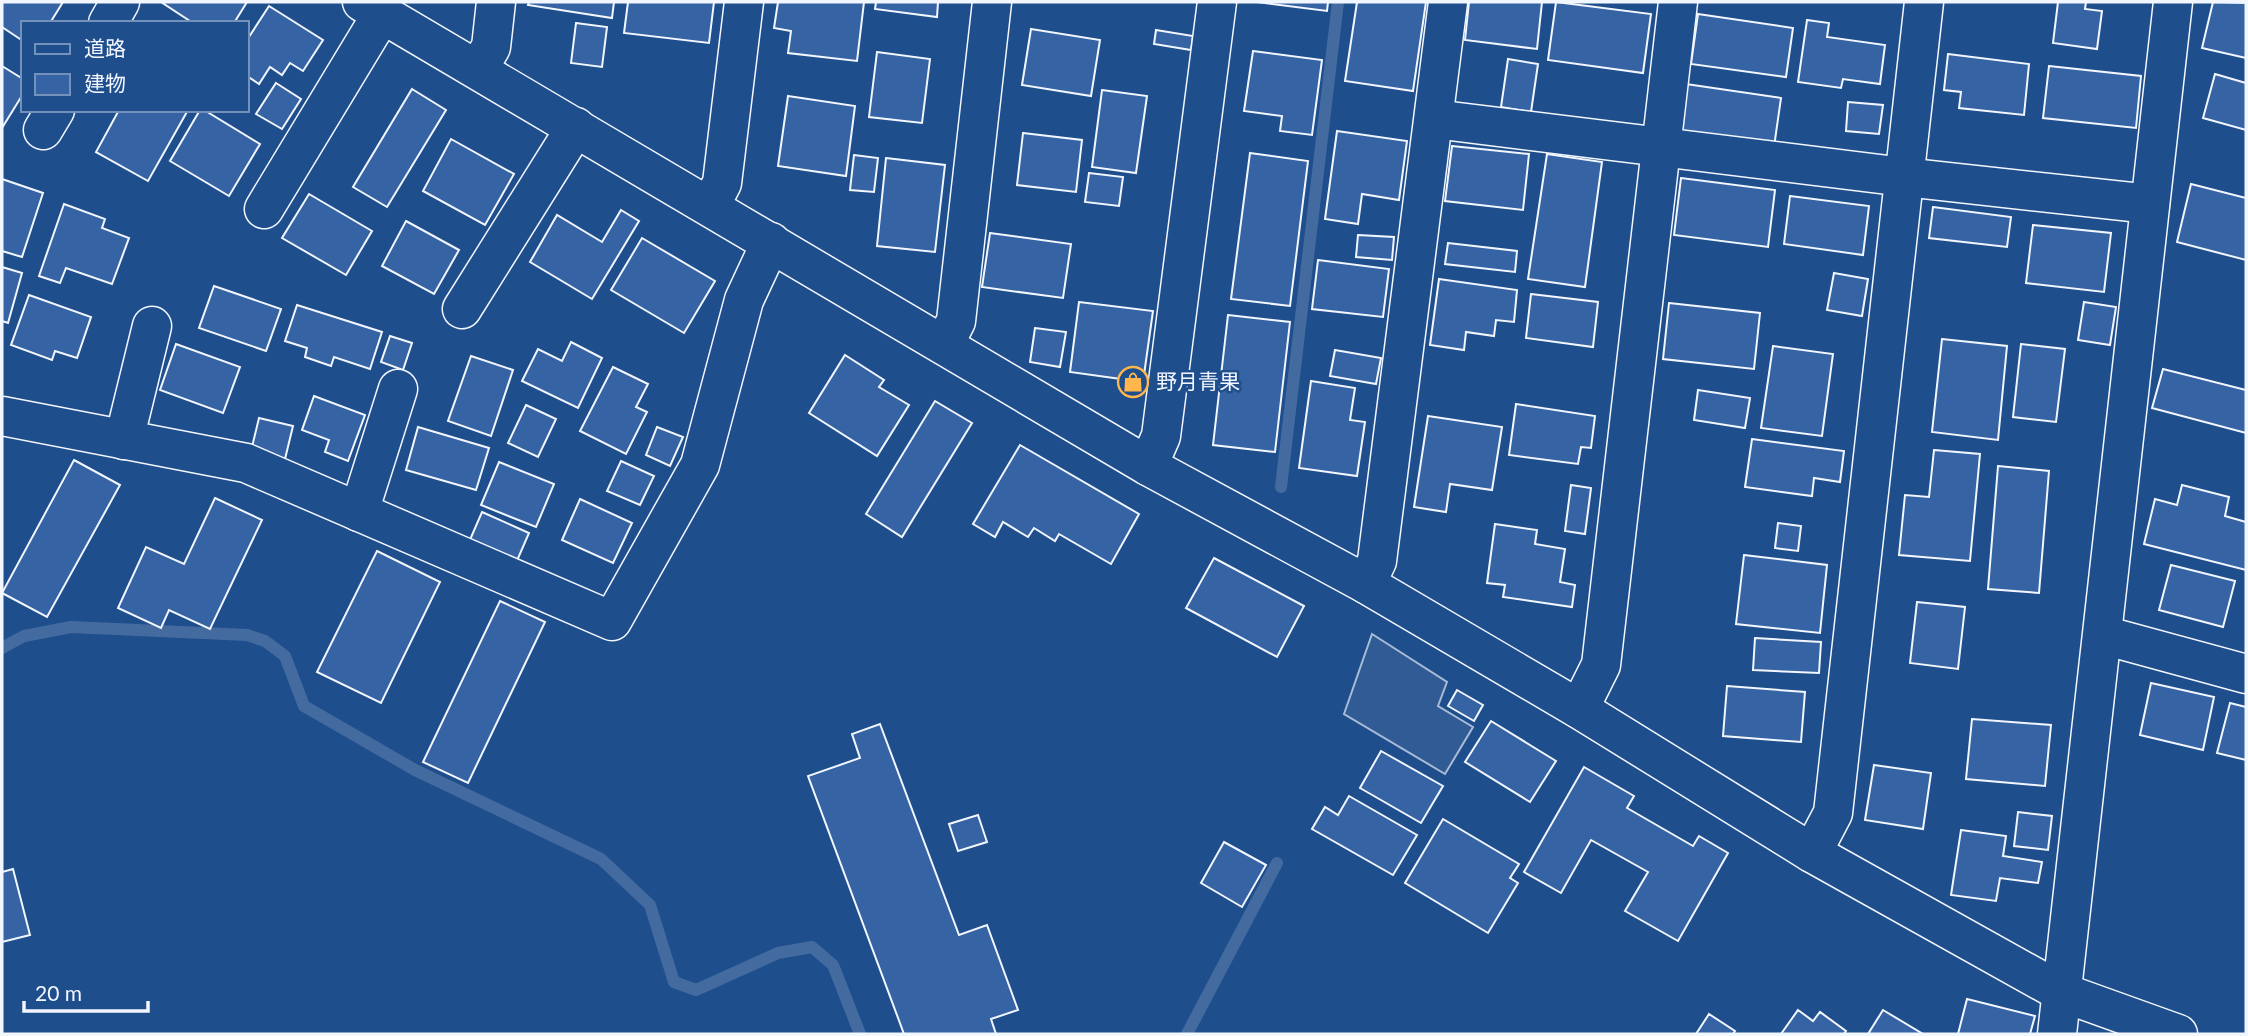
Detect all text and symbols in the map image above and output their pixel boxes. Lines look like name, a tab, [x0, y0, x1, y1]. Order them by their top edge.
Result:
legend	[21, 21, 248, 112]
text: 道路	[84, 35, 126, 60]
text: 建物	[84, 70, 126, 95]
shop icon: 野月青果	[1116, 365, 1150, 399]
place label: 野月青果	[1156, 368, 1240, 393]
scale bar	[24, 970, 149, 1014]
text: 20 m	[35, 980, 82, 1005]

